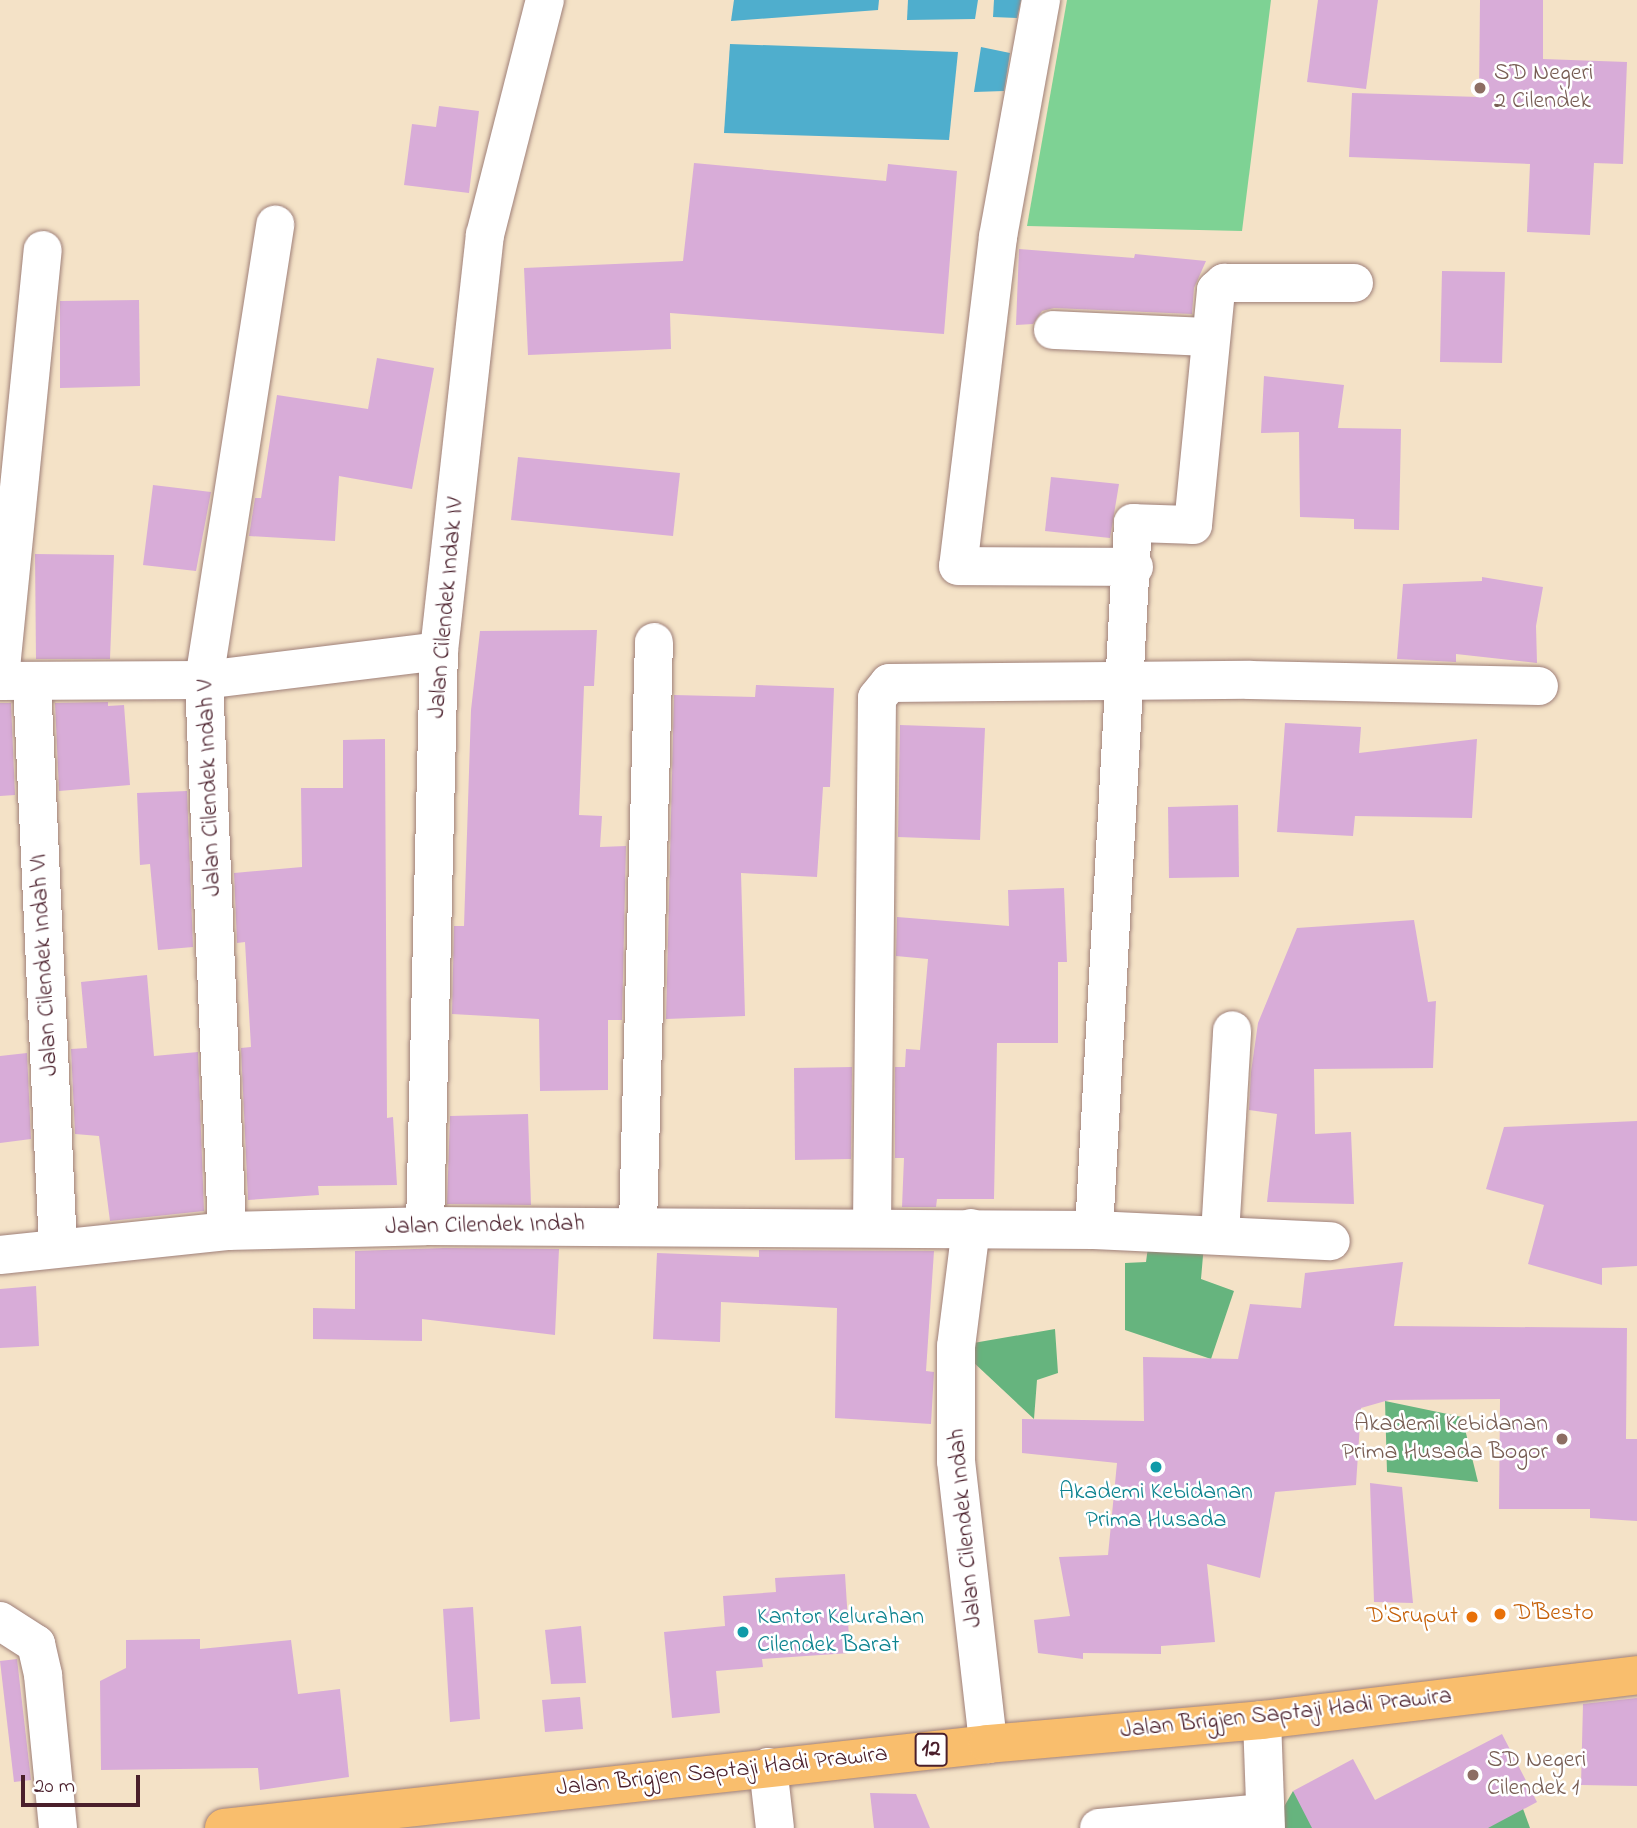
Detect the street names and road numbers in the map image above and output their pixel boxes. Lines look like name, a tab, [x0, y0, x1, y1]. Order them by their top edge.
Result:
street label: Jalan Cilendek Indak IV	[423, 496, 471, 720]
street label: Jalan Cilendek Indah V	[192, 679, 228, 897]
street label: Jalan Cilendek Indah VI	[25, 853, 65, 1077]
street label: Jalan Cilendek Indah	[385, 1210, 585, 1242]
street label: Jalan Cilendek Indah	[943, 1427, 989, 1629]
street label: Jalan Brigjen Saptaji Hadi Prawira	[1119, 1682, 1453, 1746]
road number: 12	[914, 1730, 948, 1770]
street label: Jalan Brigjen Saptaji Hadi Prawira	[555, 1740, 889, 1804]

